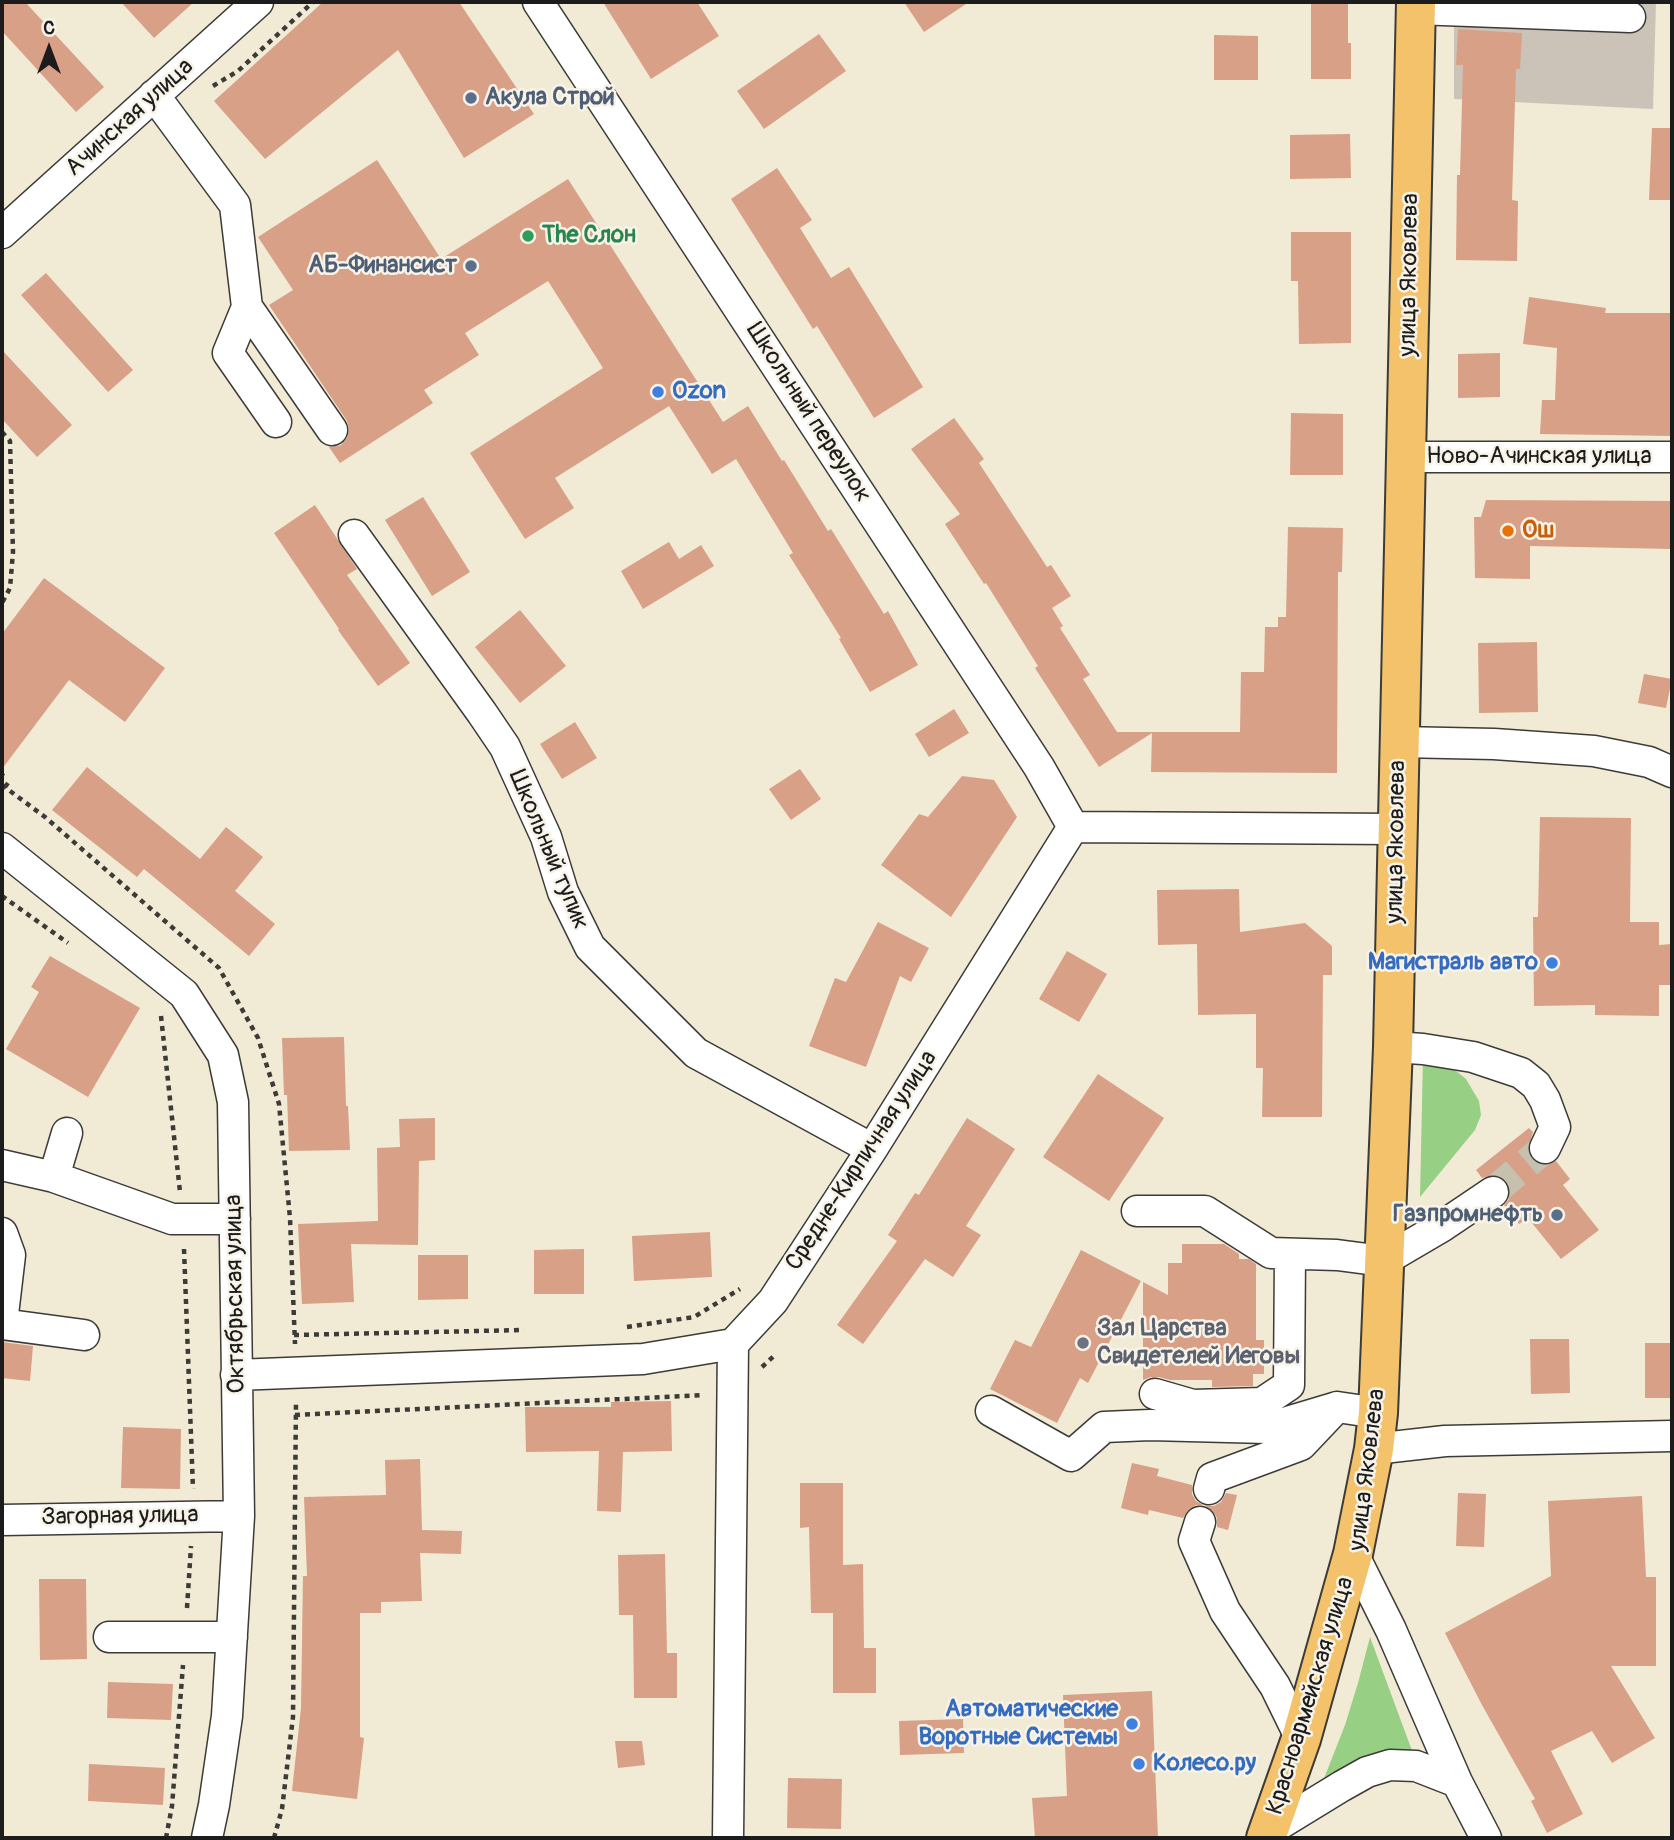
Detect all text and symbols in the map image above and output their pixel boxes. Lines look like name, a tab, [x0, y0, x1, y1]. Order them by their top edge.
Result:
north arrow	[14, 14, 84, 84]
text: С	[43, 16, 55, 40]
street label: Ачинская улица	[60, 53, 200, 183]
place label: Акула Строй	[485, 84, 615, 112]
marker: Акула Строй	[463, 90, 479, 106]
street label: улица Яковлева	[1394, 193, 1426, 357]
place label: The Слон	[542, 222, 636, 250]
marker: The Слон	[520, 228, 536, 244]
place label: АБ-Финансист	[308, 252, 457, 280]
marker: АБ-Финансист	[463, 258, 479, 274]
street label: Школьный переулок	[739, 318, 877, 508]
place label: Ozon	[672, 378, 726, 406]
marker: Ozon	[650, 384, 666, 400]
street label: Ново-Ачинская улица	[1426, 443, 1652, 471]
place label: Ош	[1522, 517, 1554, 545]
marker: Ош	[1500, 523, 1516, 539]
street label: улица Яковлева	[1381, 760, 1413, 924]
street label: Школьный тупик	[501, 766, 595, 934]
place label: Магистраль авто	[1368, 949, 1538, 977]
marker: Магистраль авто	[1544, 955, 1560, 971]
street label: Средне-Кирпичная улица	[780, 1046, 944, 1276]
street label: Октябрьская улица	[220, 1194, 252, 1394]
place label: Газпромнефть	[1393, 1201, 1543, 1229]
marker: Газпромнефть	[1549, 1207, 1565, 1223]
place label: Зал Царства Свидетелей Иеговы	[1097, 1315, 1300, 1371]
marker: Зал Царства Свидетелей Иеговы	[1075, 1335, 1091, 1351]
street label: улица Яковлева	[1344, 1387, 1392, 1553]
street label: Загорная улица	[41, 1501, 199, 1533]
street label: Красноармейская улица	[1261, 1574, 1361, 1818]
place label: Автоматические Воротные Системы	[919, 1696, 1118, 1752]
marker: Автоматические Воротные Системы	[1124, 1716, 1140, 1732]
place label: Колесо.ру	[1153, 1750, 1256, 1778]
marker: Колесо.ру	[1131, 1756, 1147, 1772]

